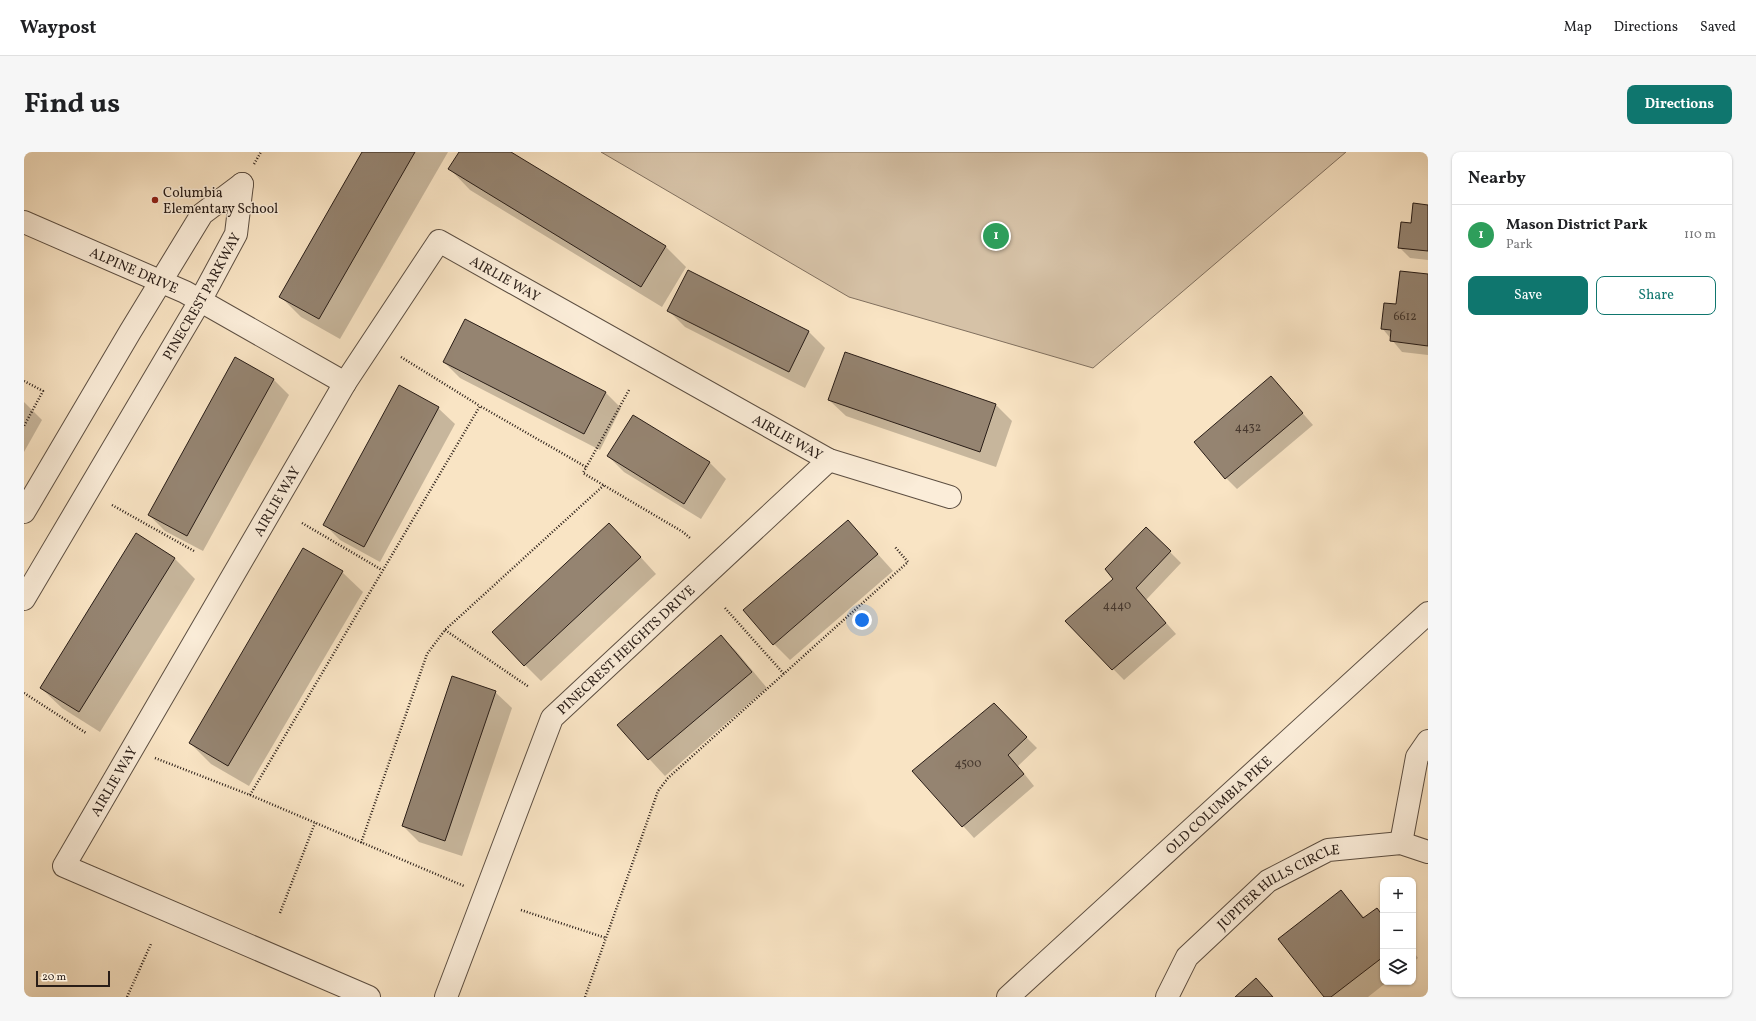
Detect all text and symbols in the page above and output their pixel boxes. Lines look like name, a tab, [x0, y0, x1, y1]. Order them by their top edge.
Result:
text: Waypost	[20, 15, 96, 41]
text: Map	[1564, 18, 1592, 37]
text: Directions	[1614, 18, 1678, 37]
text: Saved	[1700, 18, 1736, 37]
text: Find us	[24, 85, 120, 124]
button: Directions	[1627, 85, 1732, 124]
text: Nearby	[1468, 167, 1526, 190]
place label: Columbia Elementary School	[163, 184, 278, 219]
marker: Columbia Elementary School	[150, 195, 160, 205]
text: Mason District Park	[1506, 215, 1648, 236]
pin: 1	[983, 221, 1009, 251]
text: 1	[1478, 226, 1484, 244]
text: 110 m	[1684, 226, 1716, 244]
street label: PINECREST PARKWAY	[159, 230, 246, 364]
text: Park	[1506, 236, 1533, 254]
street label: ALPINE DRIVE	[86, 244, 181, 299]
street label: AIRLIE WAY	[466, 252, 543, 307]
button: Save	[1468, 276, 1588, 315]
button: Share	[1596, 276, 1716, 315]
house number: 6612	[1393, 309, 1417, 325]
street label: AIRLIE WAY	[748, 411, 826, 466]
house number: 4432	[1235, 420, 1261, 436]
street label: AIRLIE WAY	[250, 463, 306, 541]
street label: PINECREST HEIGHTS DRIVE	[553, 582, 700, 720]
house number: 4440	[1103, 598, 1131, 614]
your location	[852, 610, 872, 630]
street label: AIRLIE WAY	[87, 743, 143, 821]
street label: OLD COLUMBIA PIKE	[1162, 752, 1277, 859]
house number: 4500	[954, 756, 982, 772]
street label: JUPITER HILLS CIRCLE	[1214, 841, 1341, 935]
map controls	[1380, 877, 1416, 985]
button: +	[1380, 877, 1416, 913]
button: −	[1380, 913, 1416, 949]
button: layers	[1380, 949, 1416, 985]
scale bar	[36, 969, 110, 988]
text: 20 m	[42, 970, 66, 985]

